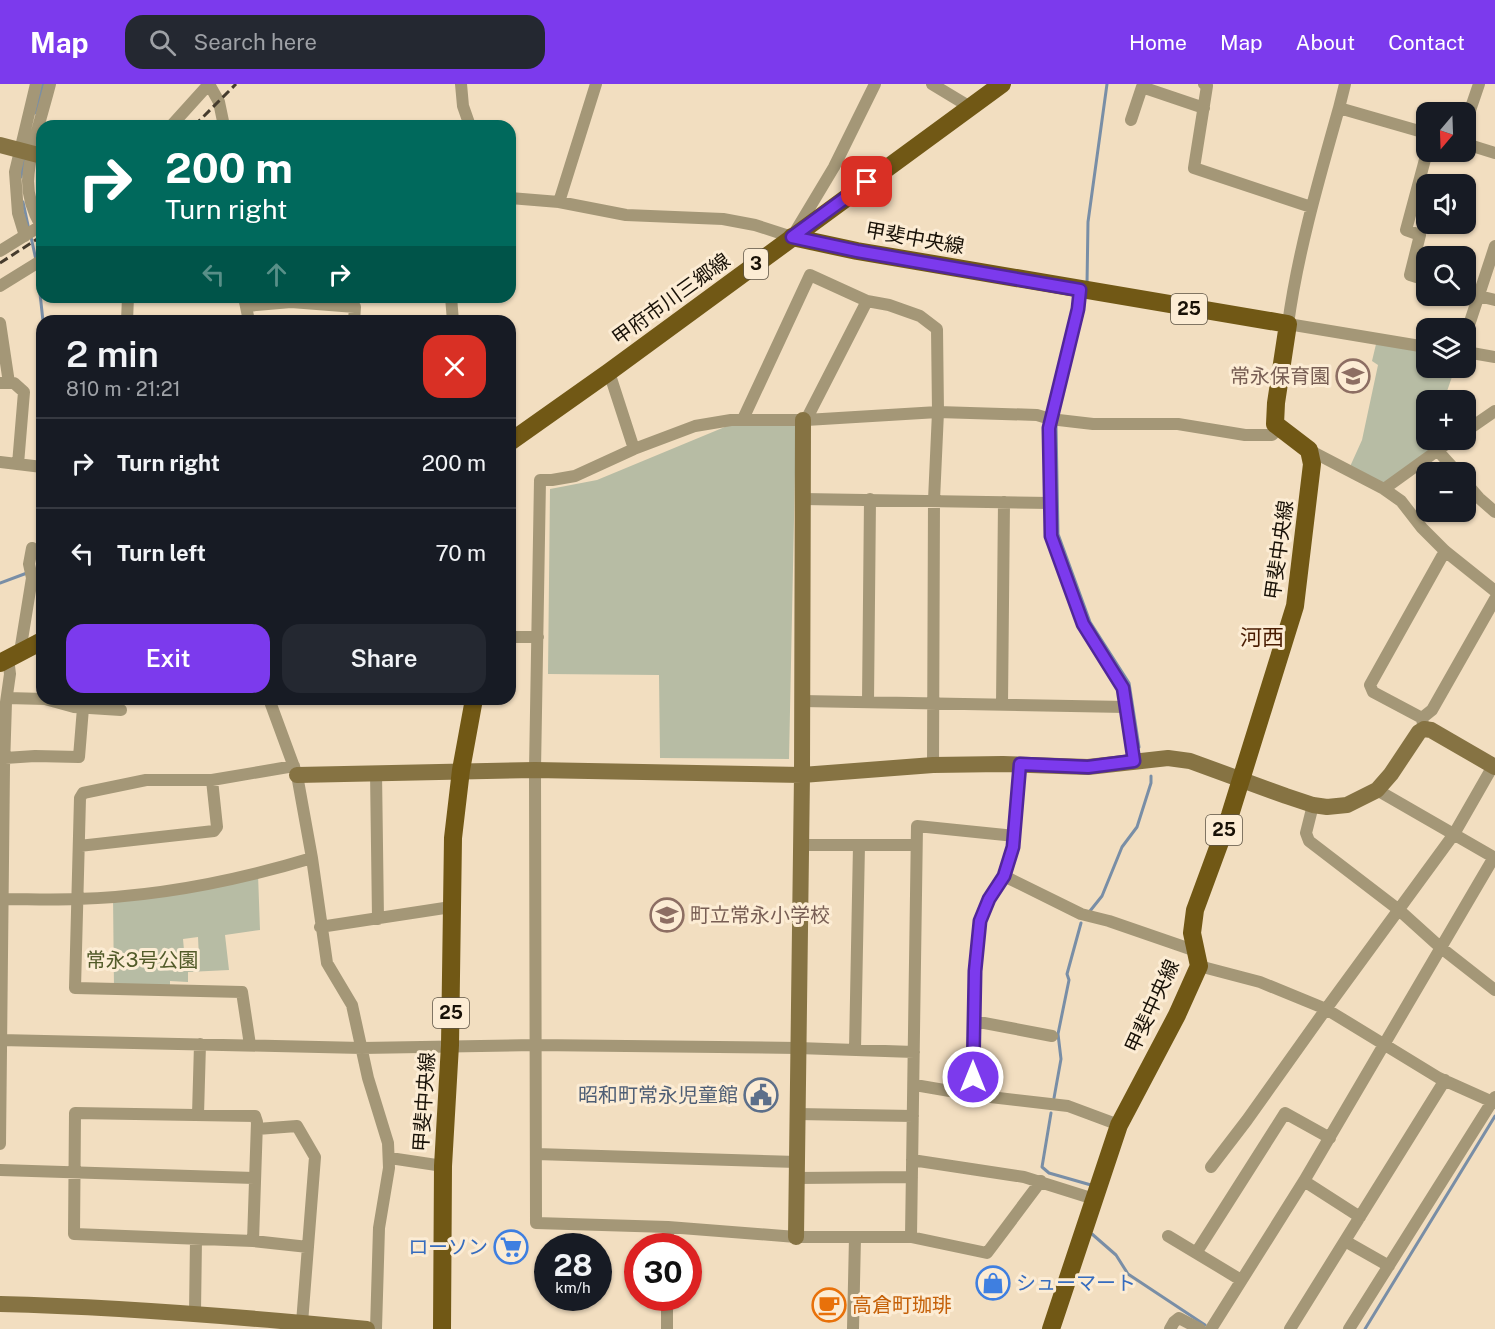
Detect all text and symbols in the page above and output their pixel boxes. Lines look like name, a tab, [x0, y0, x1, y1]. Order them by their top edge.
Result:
search box	[125, 15, 545, 69]
text: Map	[30, 26, 89, 59]
icon: search	[146, 26, 179, 59]
text: Search here	[194, 29, 317, 55]
text: Home	[1129, 30, 1187, 55]
text: Map	[1220, 30, 1263, 55]
text: About	[1296, 30, 1355, 55]
text: Contact	[1388, 30, 1465, 55]
north arrow	[1416, 102, 1476, 162]
map controls	[1416, 102, 1476, 522]
text: 200 m	[165, 143, 293, 192]
icon: right	[66, 144, 144, 222]
pin	[841, 156, 892, 207]
icon: arrive	[850, 165, 883, 198]
button: sound	[1416, 174, 1476, 234]
text: Turn right	[165, 193, 288, 225]
street label: 甲斐中央線	[864, 217, 966, 259]
button: search	[1416, 246, 1476, 306]
street label: 甲府市川三郷線	[607, 248, 735, 350]
road number: 3	[744, 249, 768, 279]
icon: left	[197, 258, 230, 291]
icon: ahead	[260, 258, 293, 291]
icon: right	[323, 258, 356, 291]
road number: 25	[1171, 294, 1207, 324]
button: layers	[1416, 318, 1476, 378]
text: 2 min	[66, 333, 159, 375]
button: close	[423, 335, 486, 398]
school or university icon: 常永保育園	[1335, 358, 1371, 394]
place label: 常永保育園	[1230, 364, 1330, 388]
text: 810 m · 21:21	[66, 377, 181, 401]
button: +	[1416, 390, 1476, 450]
icon: right	[66, 447, 99, 480]
text: Turn right	[117, 450, 220, 476]
text: 200 m	[422, 450, 486, 476]
button: −	[1416, 462, 1476, 522]
street label: 甲斐中央線	[1260, 499, 1298, 601]
icon: left	[66, 537, 99, 570]
text: Turn left	[117, 540, 206, 566]
text: 70 m	[435, 540, 486, 566]
button: Exit	[66, 624, 270, 693]
button: Share	[282, 624, 486, 693]
district label: 河西	[1240, 624, 1284, 650]
road number: 25	[1206, 815, 1242, 845]
school or university icon: 町立常永小学校	[649, 897, 685, 933]
place label: 町立常永小学校	[690, 903, 830, 927]
park label: 常永3号公園	[86, 948, 198, 972]
street label: 甲斐中央線	[1120, 956, 1184, 1056]
road number: 25	[433, 998, 469, 1028]
position arrow	[941, 1045, 1005, 1109]
street label: 甲斐中央線	[409, 1051, 439, 1153]
public building icon: 昭和町常永児童館	[743, 1077, 779, 1113]
place label: 昭和町常永児童館	[578, 1083, 738, 1107]
supermarket icon: ローソン	[493, 1229, 529, 1265]
speed limit sign: 30	[624, 1233, 702, 1311]
place label: ローソン	[408, 1235, 488, 1259]
text: 28	[553, 1247, 593, 1283]
shop icon: シューマート	[975, 1265, 1011, 1301]
place label: シューマート	[1016, 1271, 1136, 1295]
text: km/h	[555, 1279, 591, 1296]
cafe icon: 高倉町珈琲	[811, 1287, 847, 1323]
place label: 高倉町珈琲	[852, 1293, 952, 1317]

